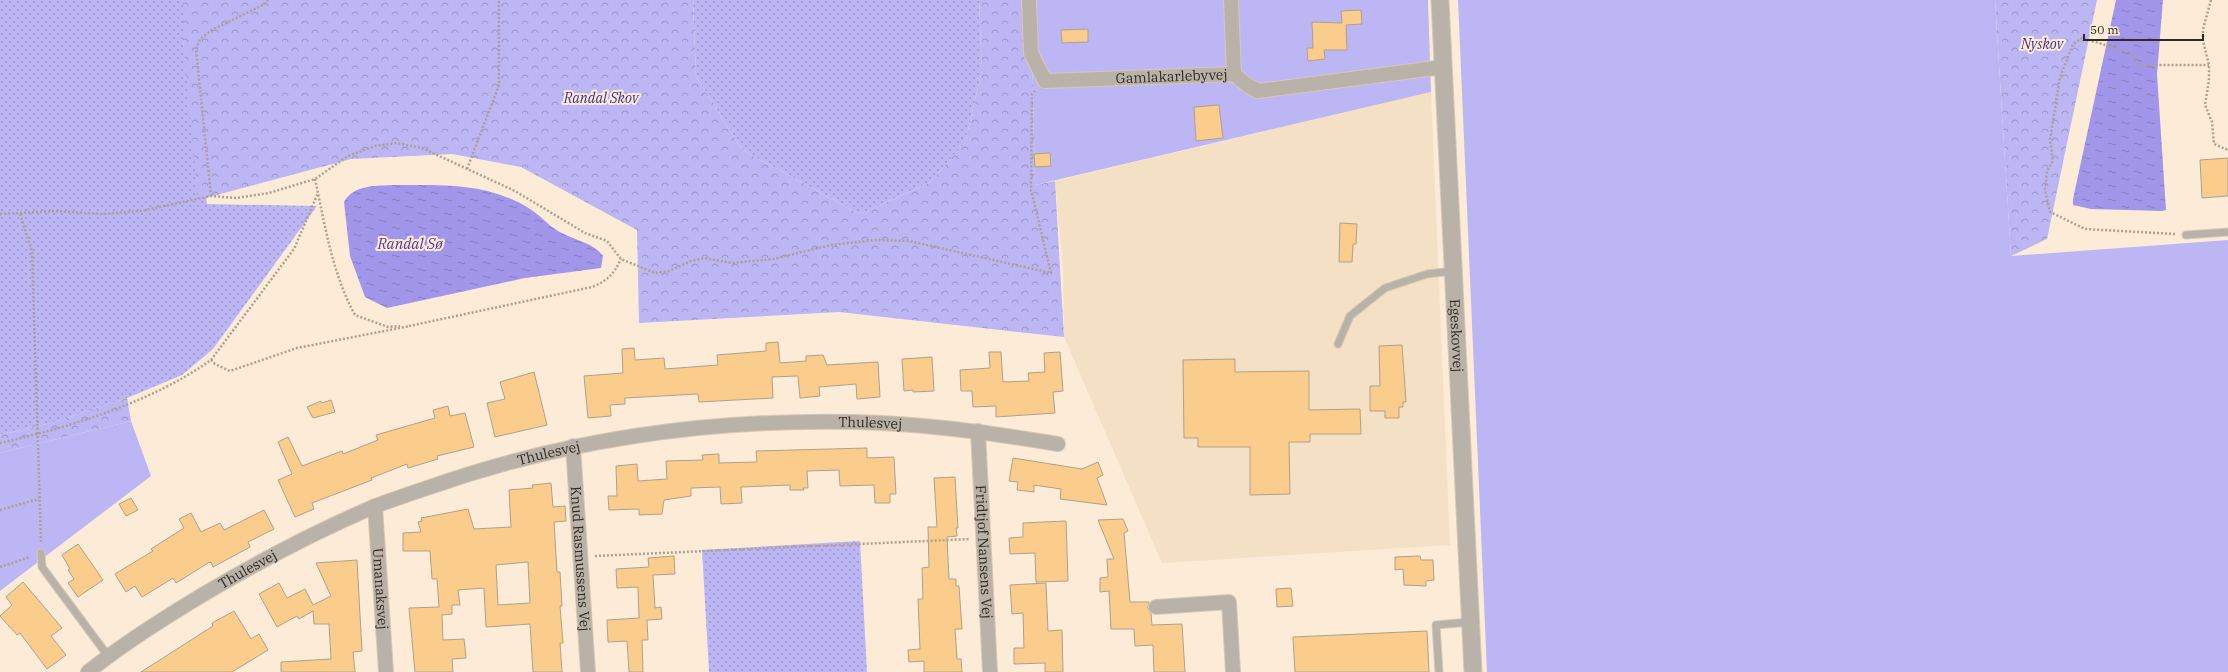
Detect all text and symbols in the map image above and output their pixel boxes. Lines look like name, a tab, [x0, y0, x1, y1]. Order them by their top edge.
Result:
scale bar	[2084, 16, 2203, 42]
text: 50 m	[2090, 22, 2119, 37]
park label: Nyskov	[2020, 35, 2065, 53]
street label: Gamlakarlebyvej	[1115, 65, 1228, 87]
park label: Randal Skov	[563, 89, 640, 107]
water label: Randal Sø	[376, 234, 443, 253]
street label: Egeskovvej	[1446, 299, 1467, 373]
street label: Thulesvej	[838, 413, 903, 433]
street label: Thulesvej	[515, 437, 582, 469]
street label: Fridtjof Nansens Vej	[972, 485, 996, 619]
street label: Knud Rasmussens Vej	[567, 486, 594, 632]
street label: Thulesvej	[215, 546, 280, 593]
street label: Umanaksvej	[369, 547, 392, 630]

